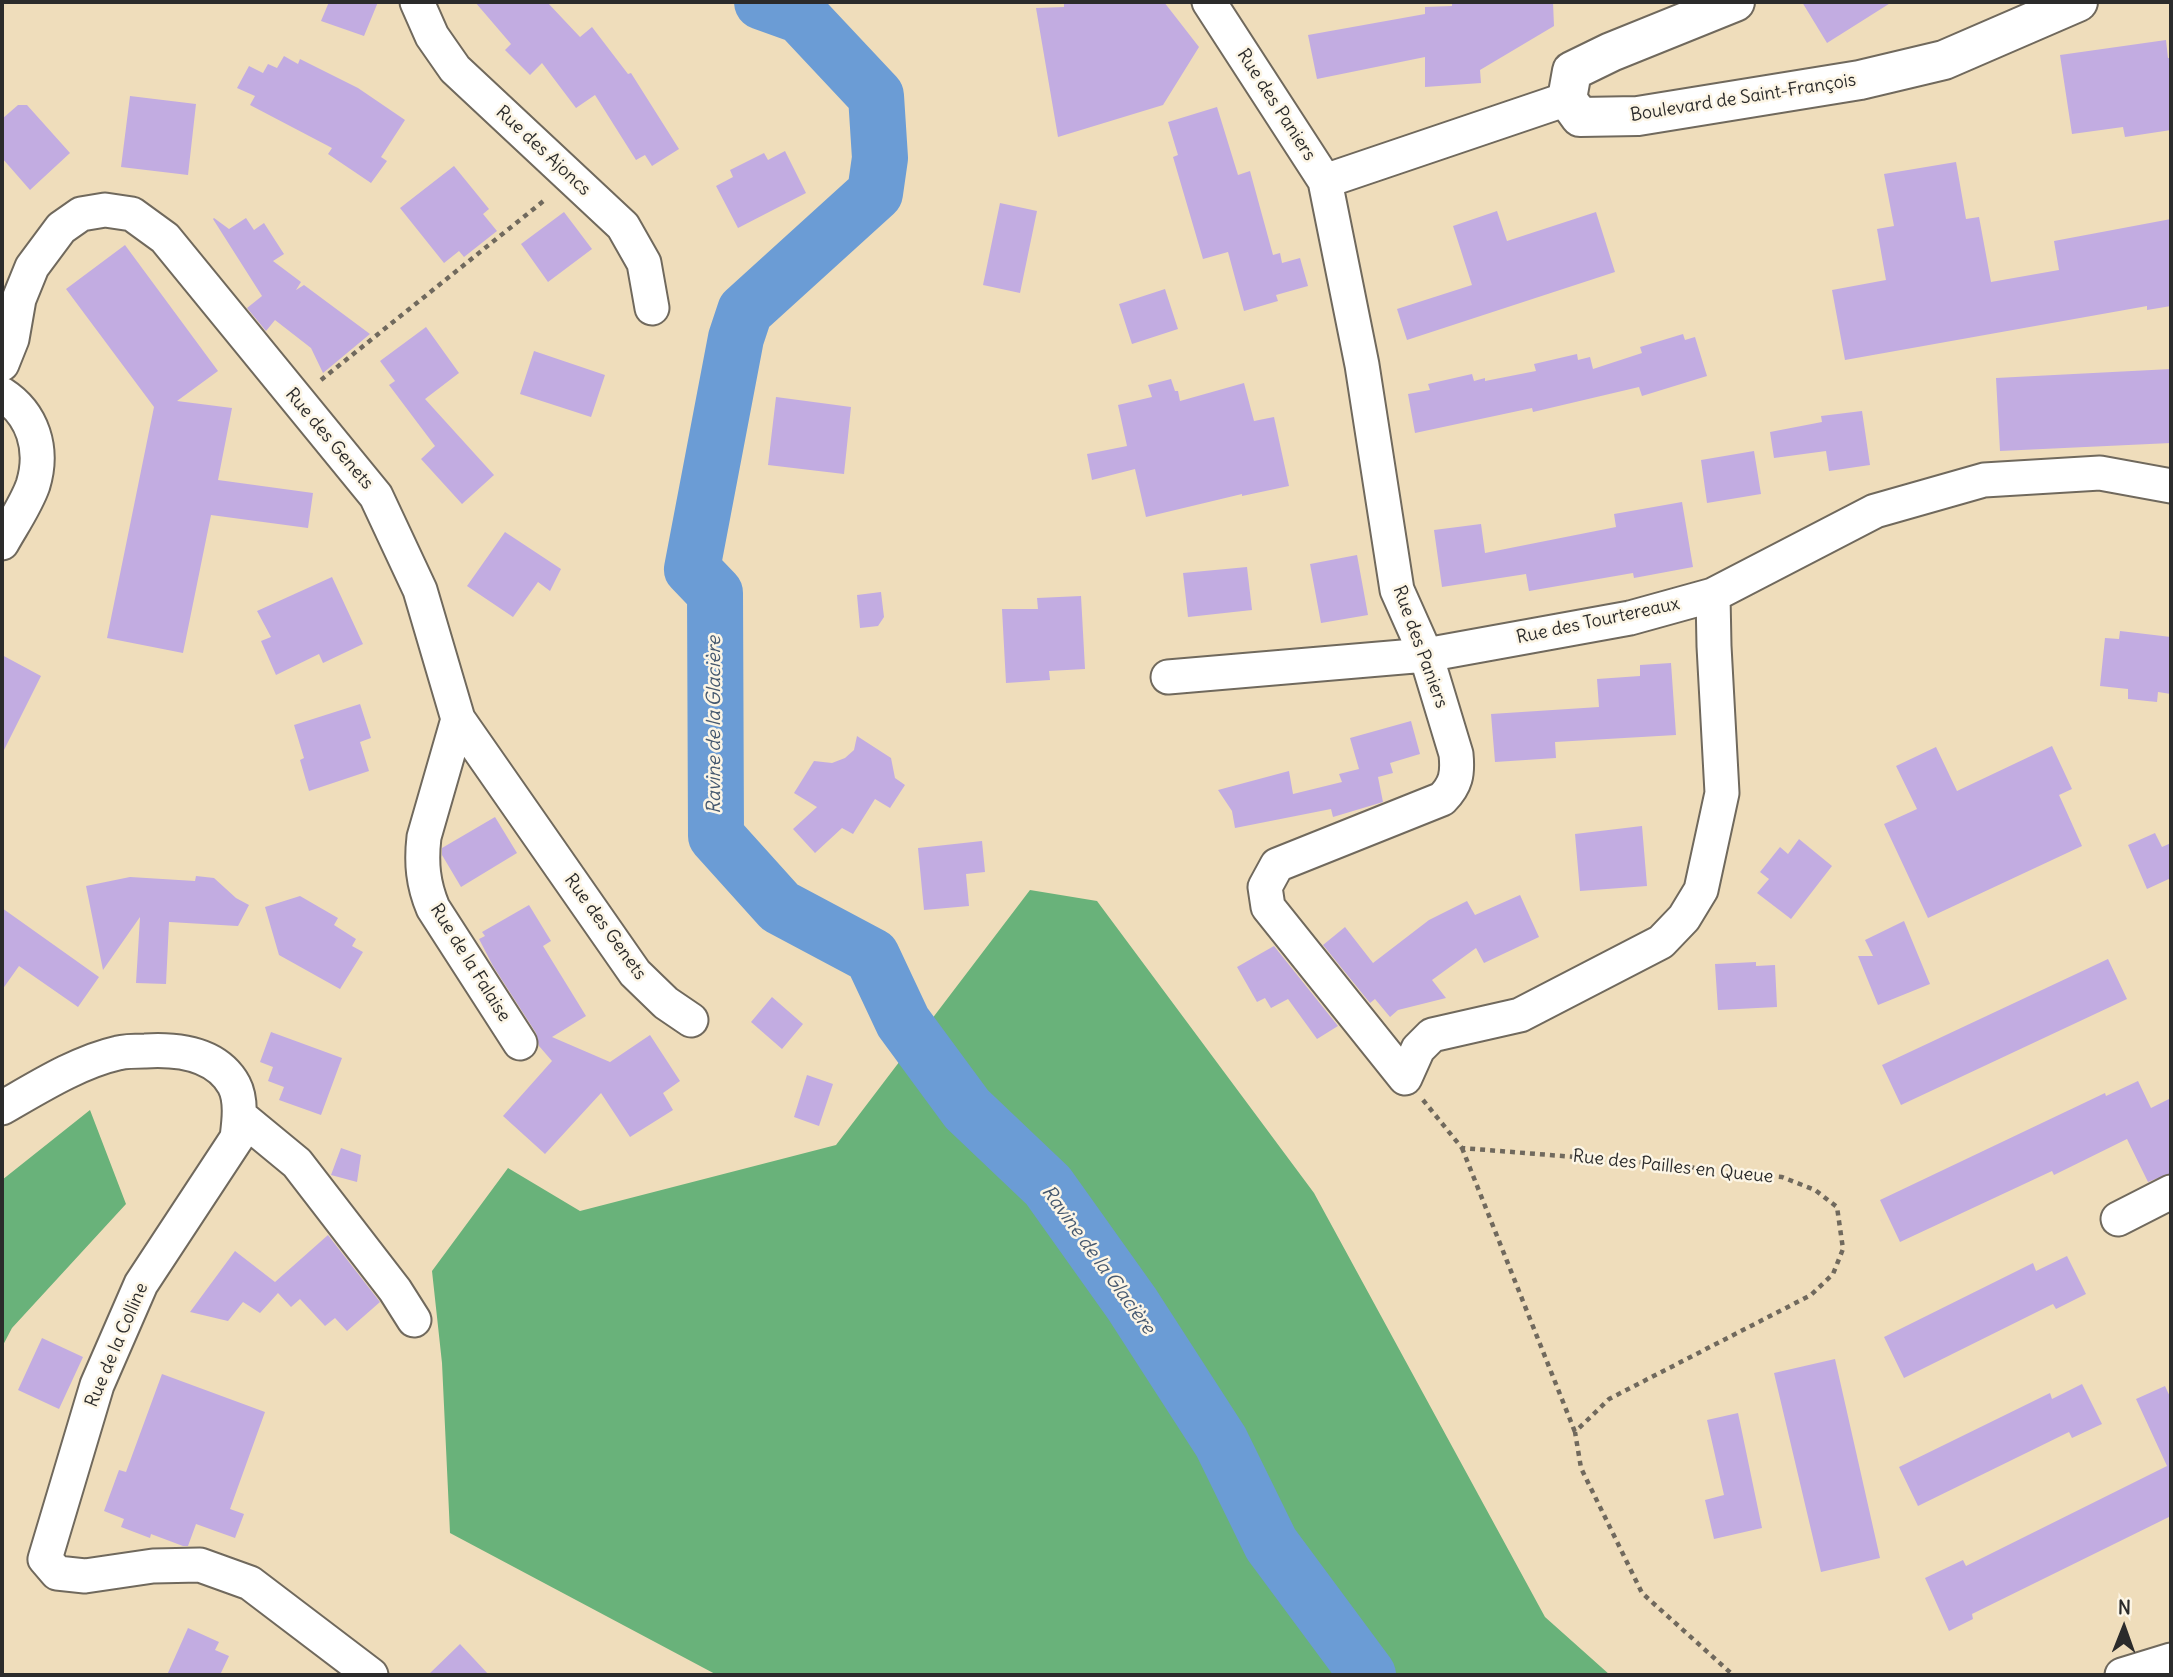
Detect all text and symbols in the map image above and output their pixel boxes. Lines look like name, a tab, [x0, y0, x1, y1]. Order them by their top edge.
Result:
street label: Rue des Paniers	[1232, 45, 1320, 165]
street label: Boulevard de Saint-François	[1629, 69, 1857, 127]
street label: Rue des Ajoncs	[491, 102, 595, 200]
street label: Rue des Genets	[280, 384, 378, 494]
street label: Rue des Paniers	[1388, 583, 1452, 711]
street label: Rue des Tourtereaux	[1514, 593, 1682, 649]
water label: Ravine de la Glacière	[704, 636, 726, 814]
street label: Rue des Genets	[559, 870, 651, 984]
street label: Rue de la Falaise	[425, 900, 515, 1026]
street label: Rue des Pailles en Queue	[1572, 1146, 1774, 1188]
water label: Ravine de la Glacière	[1037, 1181, 1159, 1339]
street label: Rue de la Colline	[81, 1280, 153, 1410]
north arrow	[2089, 1593, 2159, 1663]
text: N	[2118, 1595, 2131, 1619]

